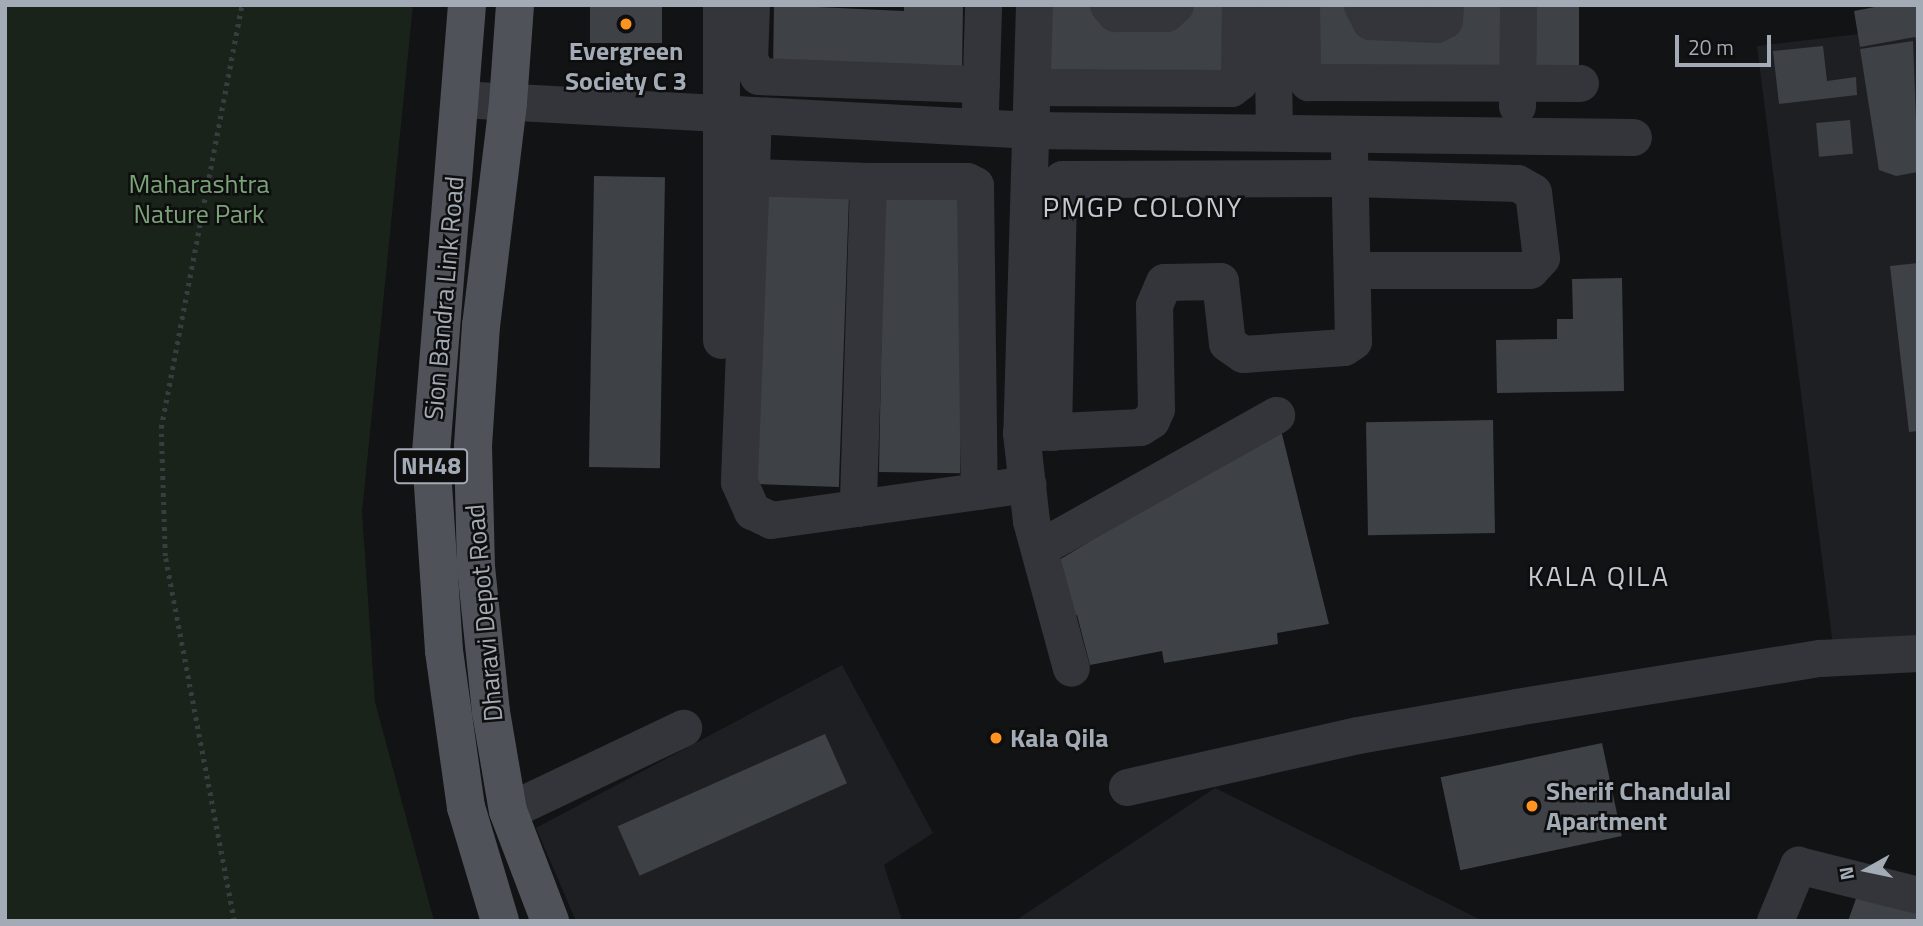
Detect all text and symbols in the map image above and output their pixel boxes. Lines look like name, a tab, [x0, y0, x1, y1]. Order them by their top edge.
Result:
marker: Evergreen Society C 3	[618, 16, 634, 32]
scale bar	[1678, 21, 1774, 65]
text: 20 m	[1688, 31, 1734, 63]
place label: Evergreen Society C 3	[565, 35, 687, 96]
park label: Maharashtra Nature Park	[129, 168, 269, 230]
street label: Sion Bandra Link Road	[418, 175, 470, 421]
district label: PMGP COLONY	[1044, 190, 1242, 224]
road number: NH48	[392, 446, 470, 486]
street label: Dharavi Depot Road	[459, 503, 509, 723]
district label: KALA QILA	[1529, 559, 1669, 593]
place label: Kala Qila	[1010, 722, 1109, 754]
marker: Kala Qila	[988, 730, 1004, 746]
place label: Sherif Chandulal Apartment	[1546, 775, 1731, 836]
marker: Sherif Chandulal Apartment	[1524, 798, 1540, 814]
north arrow	[1832, 835, 1902, 905]
text: N	[1830, 865, 1861, 882]

